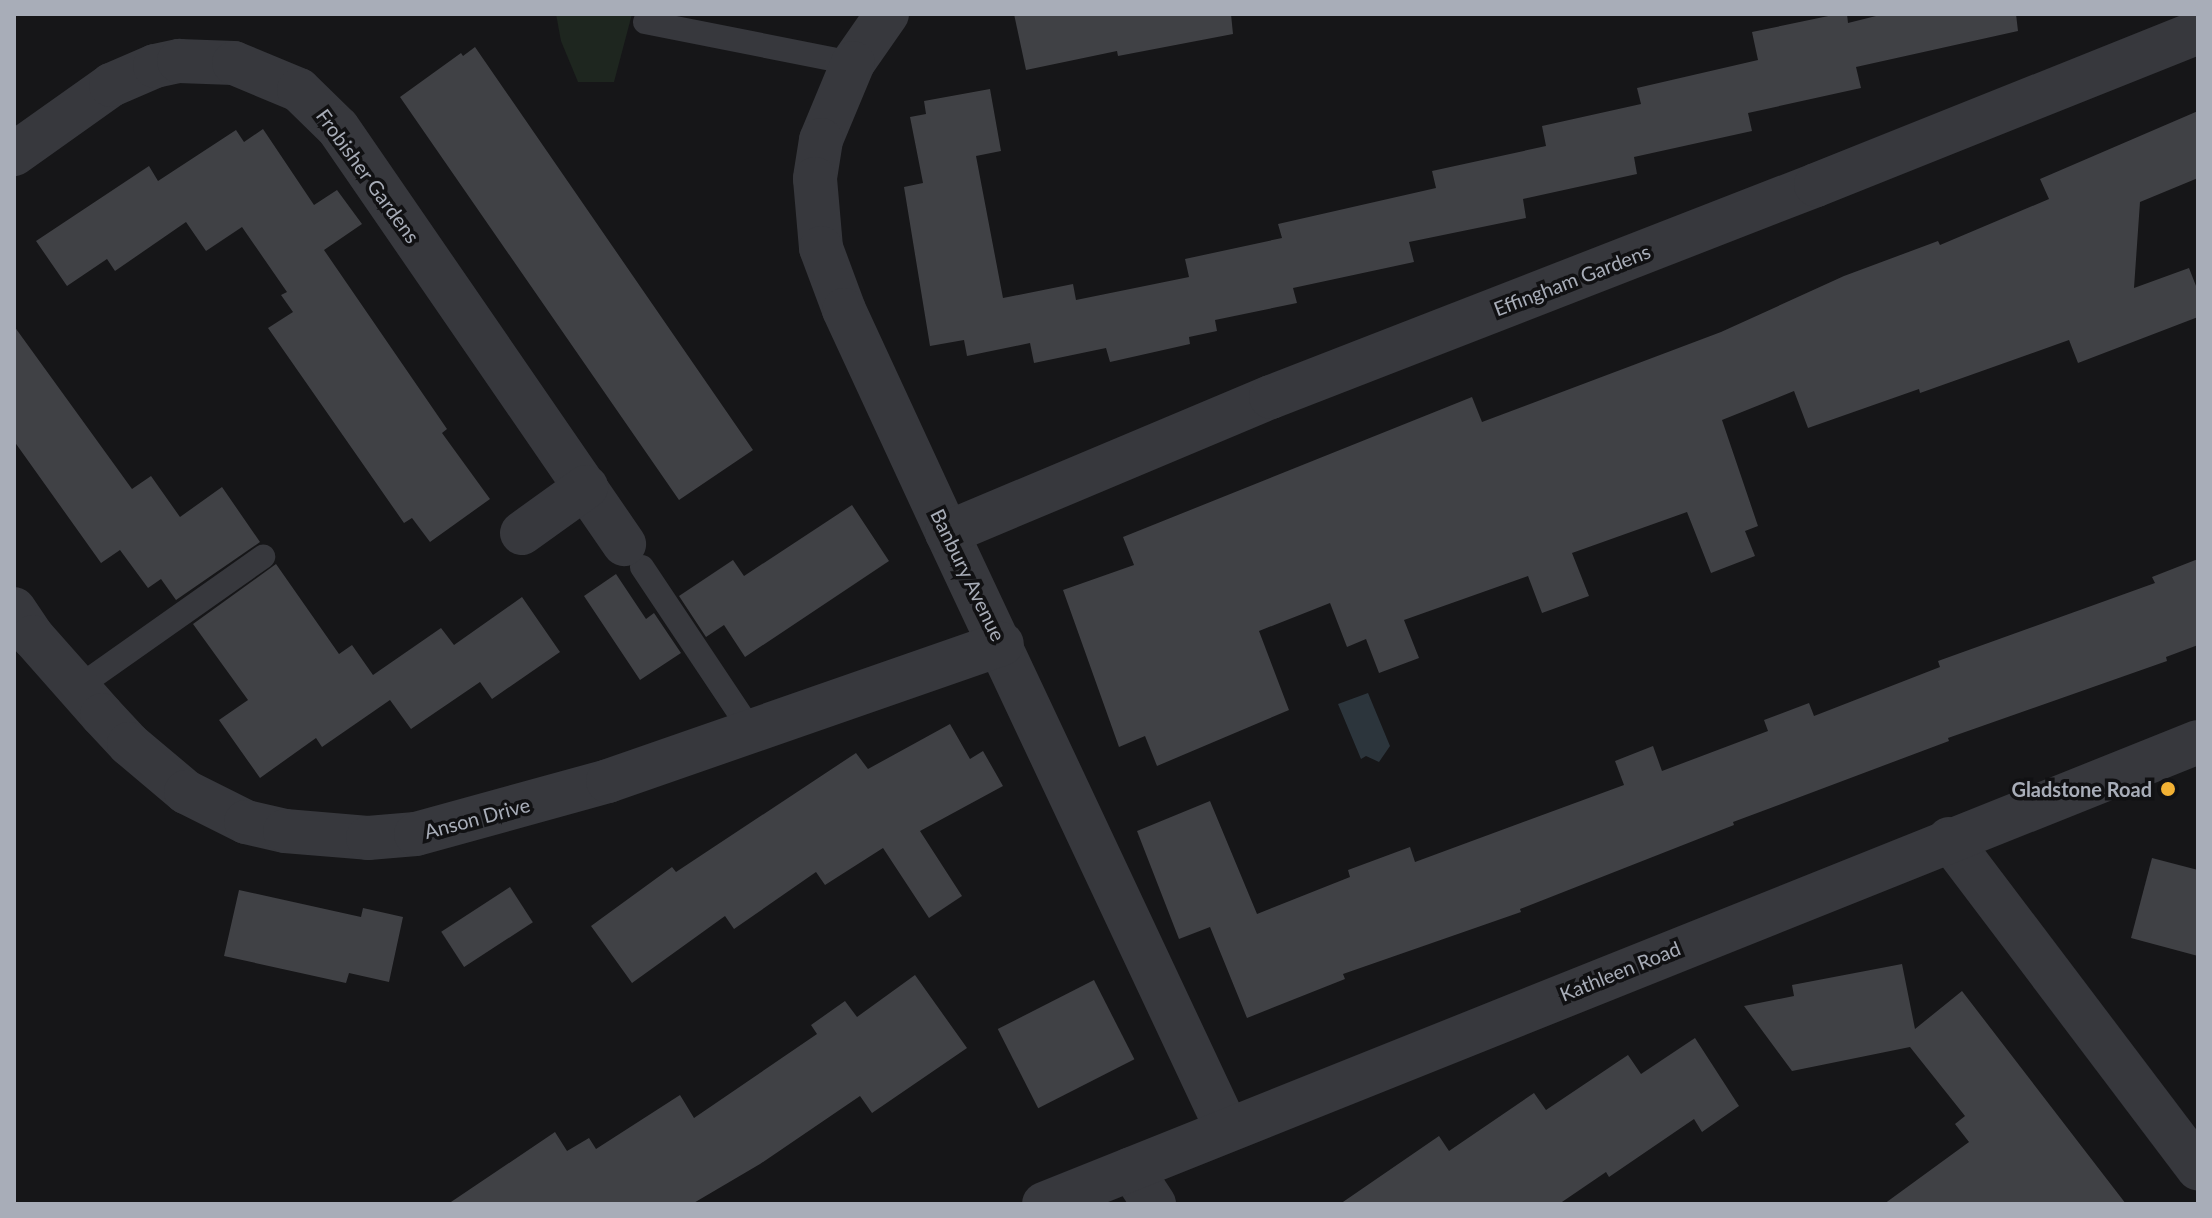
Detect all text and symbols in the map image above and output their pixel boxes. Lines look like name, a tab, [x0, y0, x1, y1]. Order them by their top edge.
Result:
street label: Frobisher Gardens	[311, 104, 425, 248]
street label: Effingham Gardens	[1490, 239, 1654, 321]
street label: Banbury Avenue	[925, 505, 1011, 645]
place label: Gladstone Road	[2011, 777, 2152, 801]
marker: Gladstone Road	[2159, 780, 2177, 798]
street label: Anson Drive	[421, 792, 533, 844]
street label: Kathleen Road	[1556, 936, 1684, 1006]

